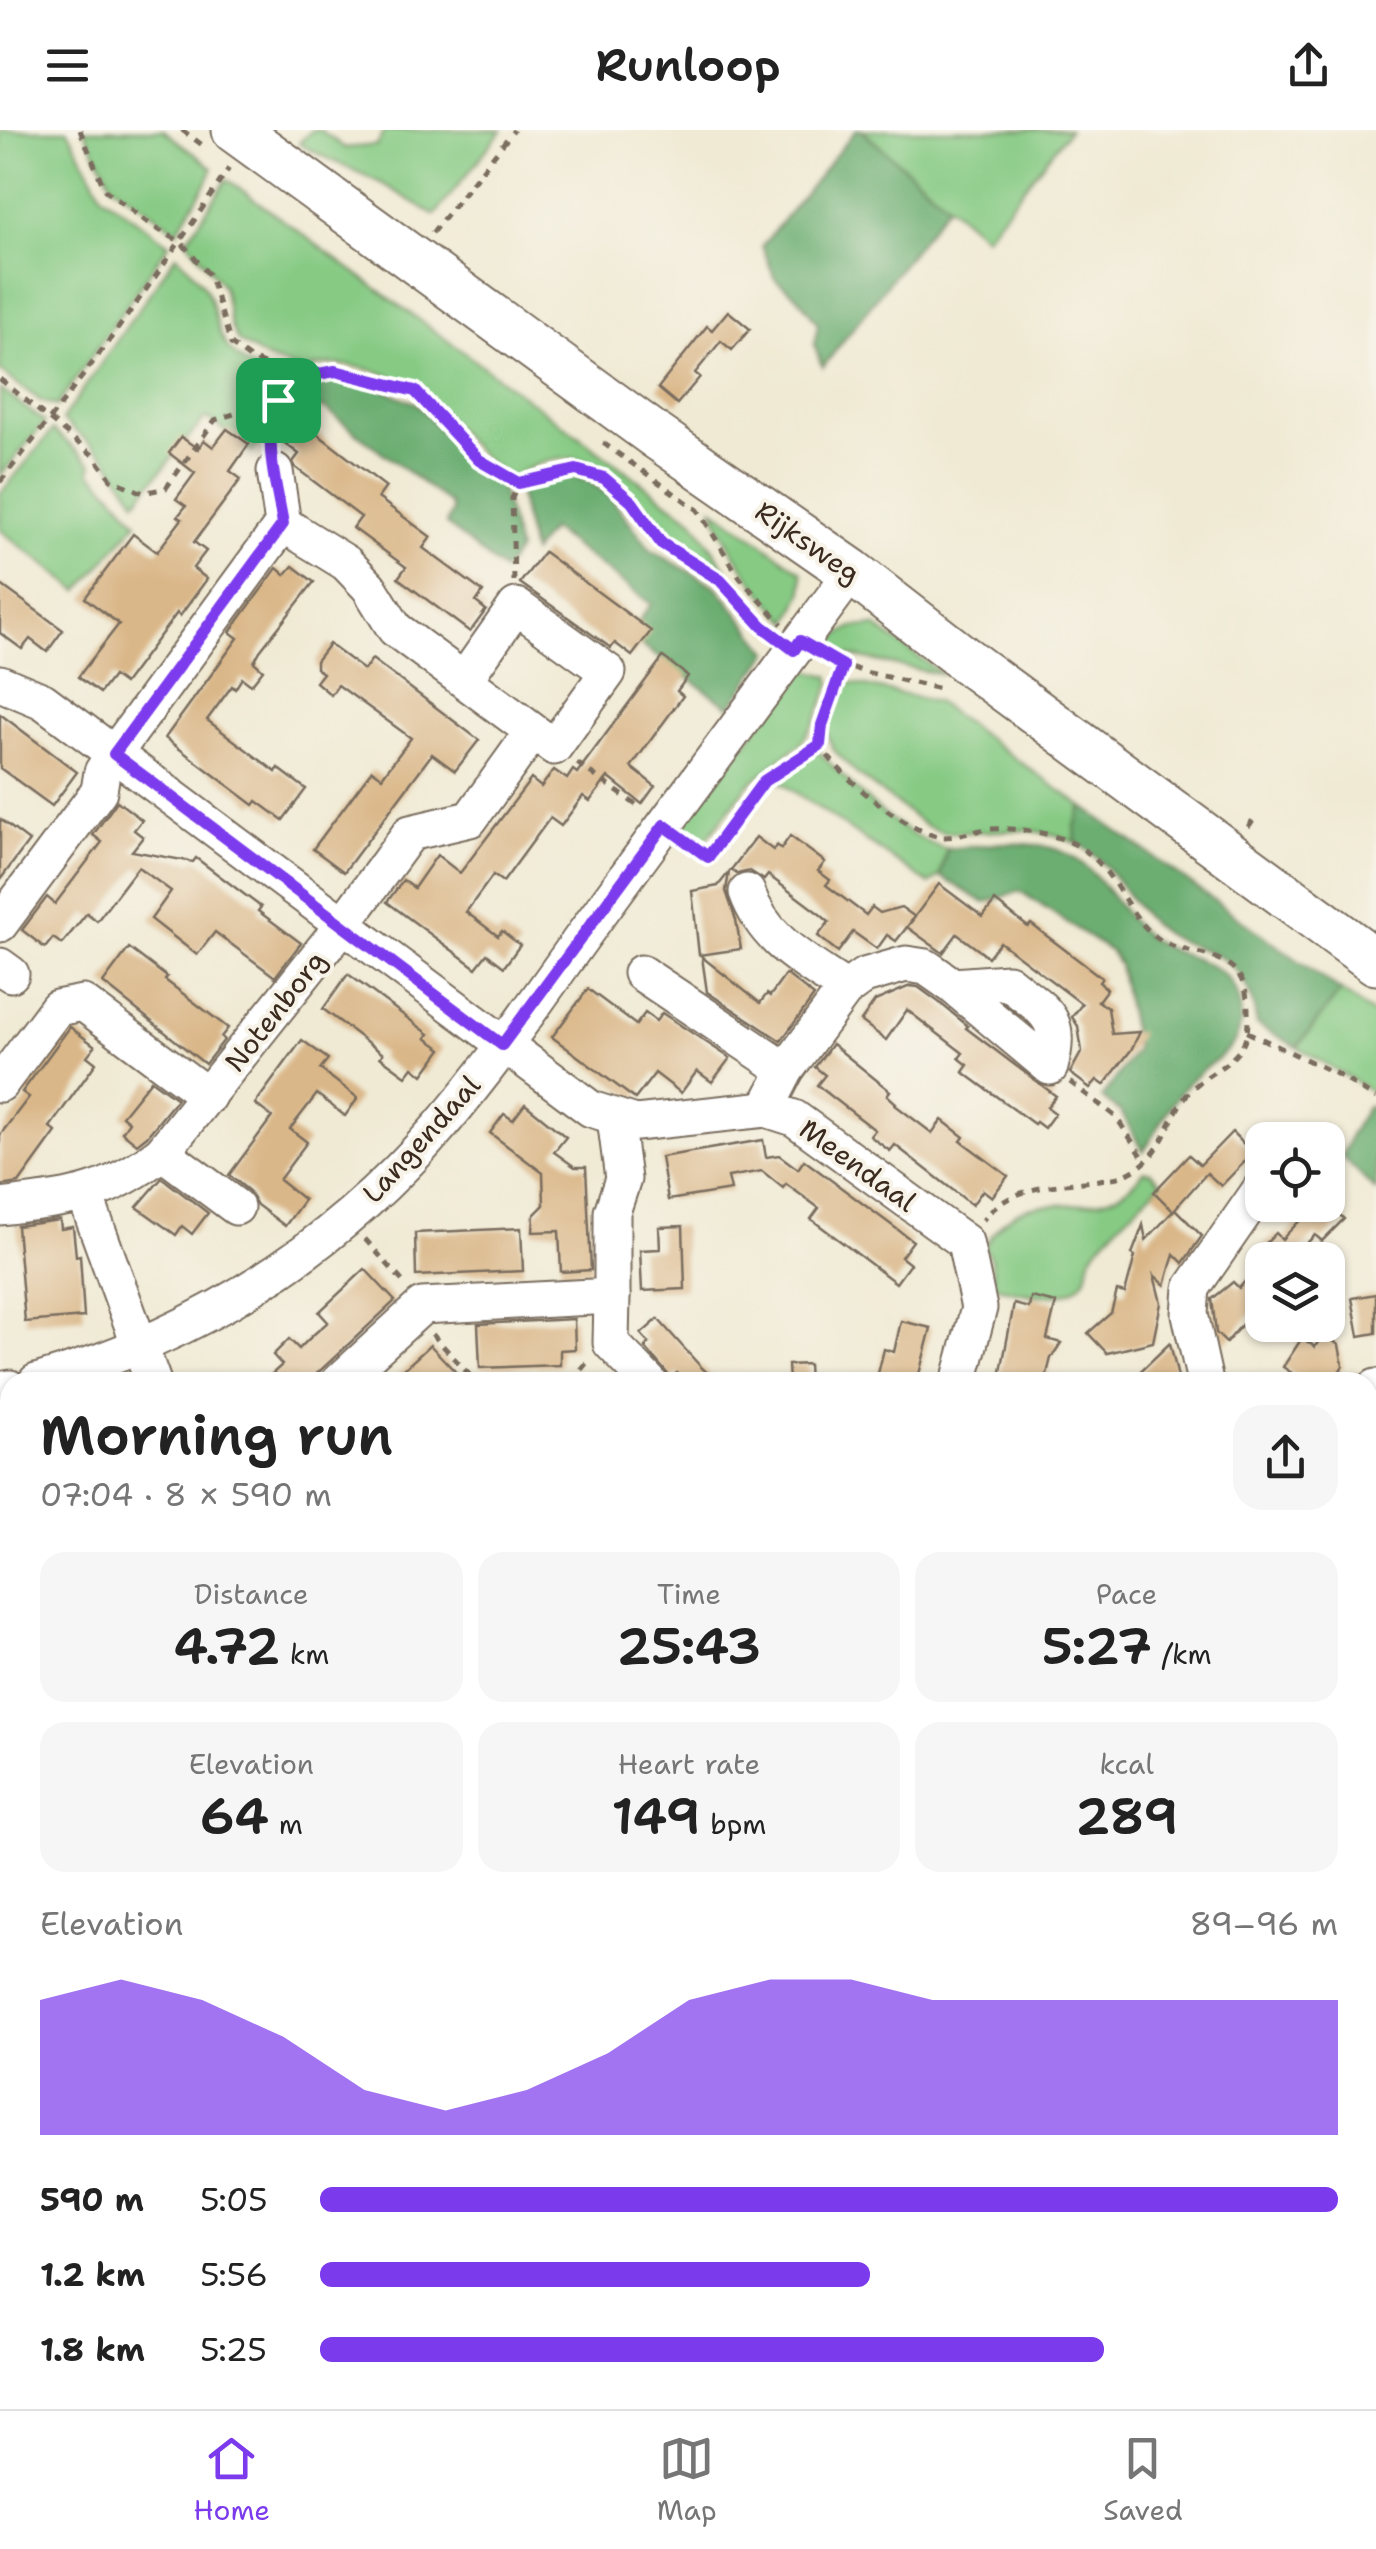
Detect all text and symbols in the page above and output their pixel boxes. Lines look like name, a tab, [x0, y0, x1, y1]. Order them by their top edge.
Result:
text: Runloop	[595, 35, 781, 95]
icon: menu	[40, 38, 95, 93]
icon: share	[1281, 38, 1336, 93]
pin	[236, 358, 321, 443]
icon: arrive	[251, 373, 306, 428]
street label: Rijksweg	[748, 492, 868, 592]
street label: Notenborg	[216, 942, 334, 1080]
street label: Langendaal	[353, 1066, 489, 1211]
street label: Meendaal	[792, 1110, 925, 1221]
map controls	[1245, 1122, 1345, 1342]
button: locate	[1245, 1122, 1345, 1222]
button: layers	[1245, 1242, 1345, 1342]
text: Morning run	[40, 1398, 393, 1472]
button: share	[1233, 1405, 1338, 1510]
text: 07:04 · 8 × 590 m	[40, 1473, 332, 1516]
text: Distance	[194, 1575, 309, 1613]
text: Time	[657, 1575, 721, 1613]
text: Pace	[1096, 1575, 1157, 1613]
text: 4.72	[173, 1613, 280, 1680]
text: 25:43	[617, 1613, 761, 1680]
text: 5:27	[1042, 1613, 1152, 1680]
text: km	[280, 1635, 329, 1673]
text: /km	[1152, 1635, 1212, 1673]
text: Elevation	[189, 1745, 314, 1783]
text: Heart rate	[618, 1745, 760, 1783]
text: kcal	[1099, 1745, 1154, 1783]
text: 64	[200, 1783, 269, 1850]
text: 149	[612, 1783, 701, 1850]
text: 289	[1075, 1783, 1178, 1850]
text: m	[269, 1805, 303, 1843]
text: bpm	[701, 1805, 766, 1843]
text: Elevation	[40, 1902, 183, 1945]
text: 89–96 m	[1190, 1902, 1338, 1945]
text: 590 m	[40, 2178, 144, 2221]
text: 5:05	[200, 2178, 268, 2221]
text: 1.2 km	[40, 2253, 145, 2296]
text: 5:56	[200, 2253, 268, 2296]
text: 1.8 km	[40, 2328, 145, 2371]
text: 5:25	[200, 2328, 267, 2371]
tab: Home	[193, 2431, 270, 2529]
tab: Map	[657, 2431, 717, 2529]
tab: Saved	[1103, 2431, 1183, 2529]

